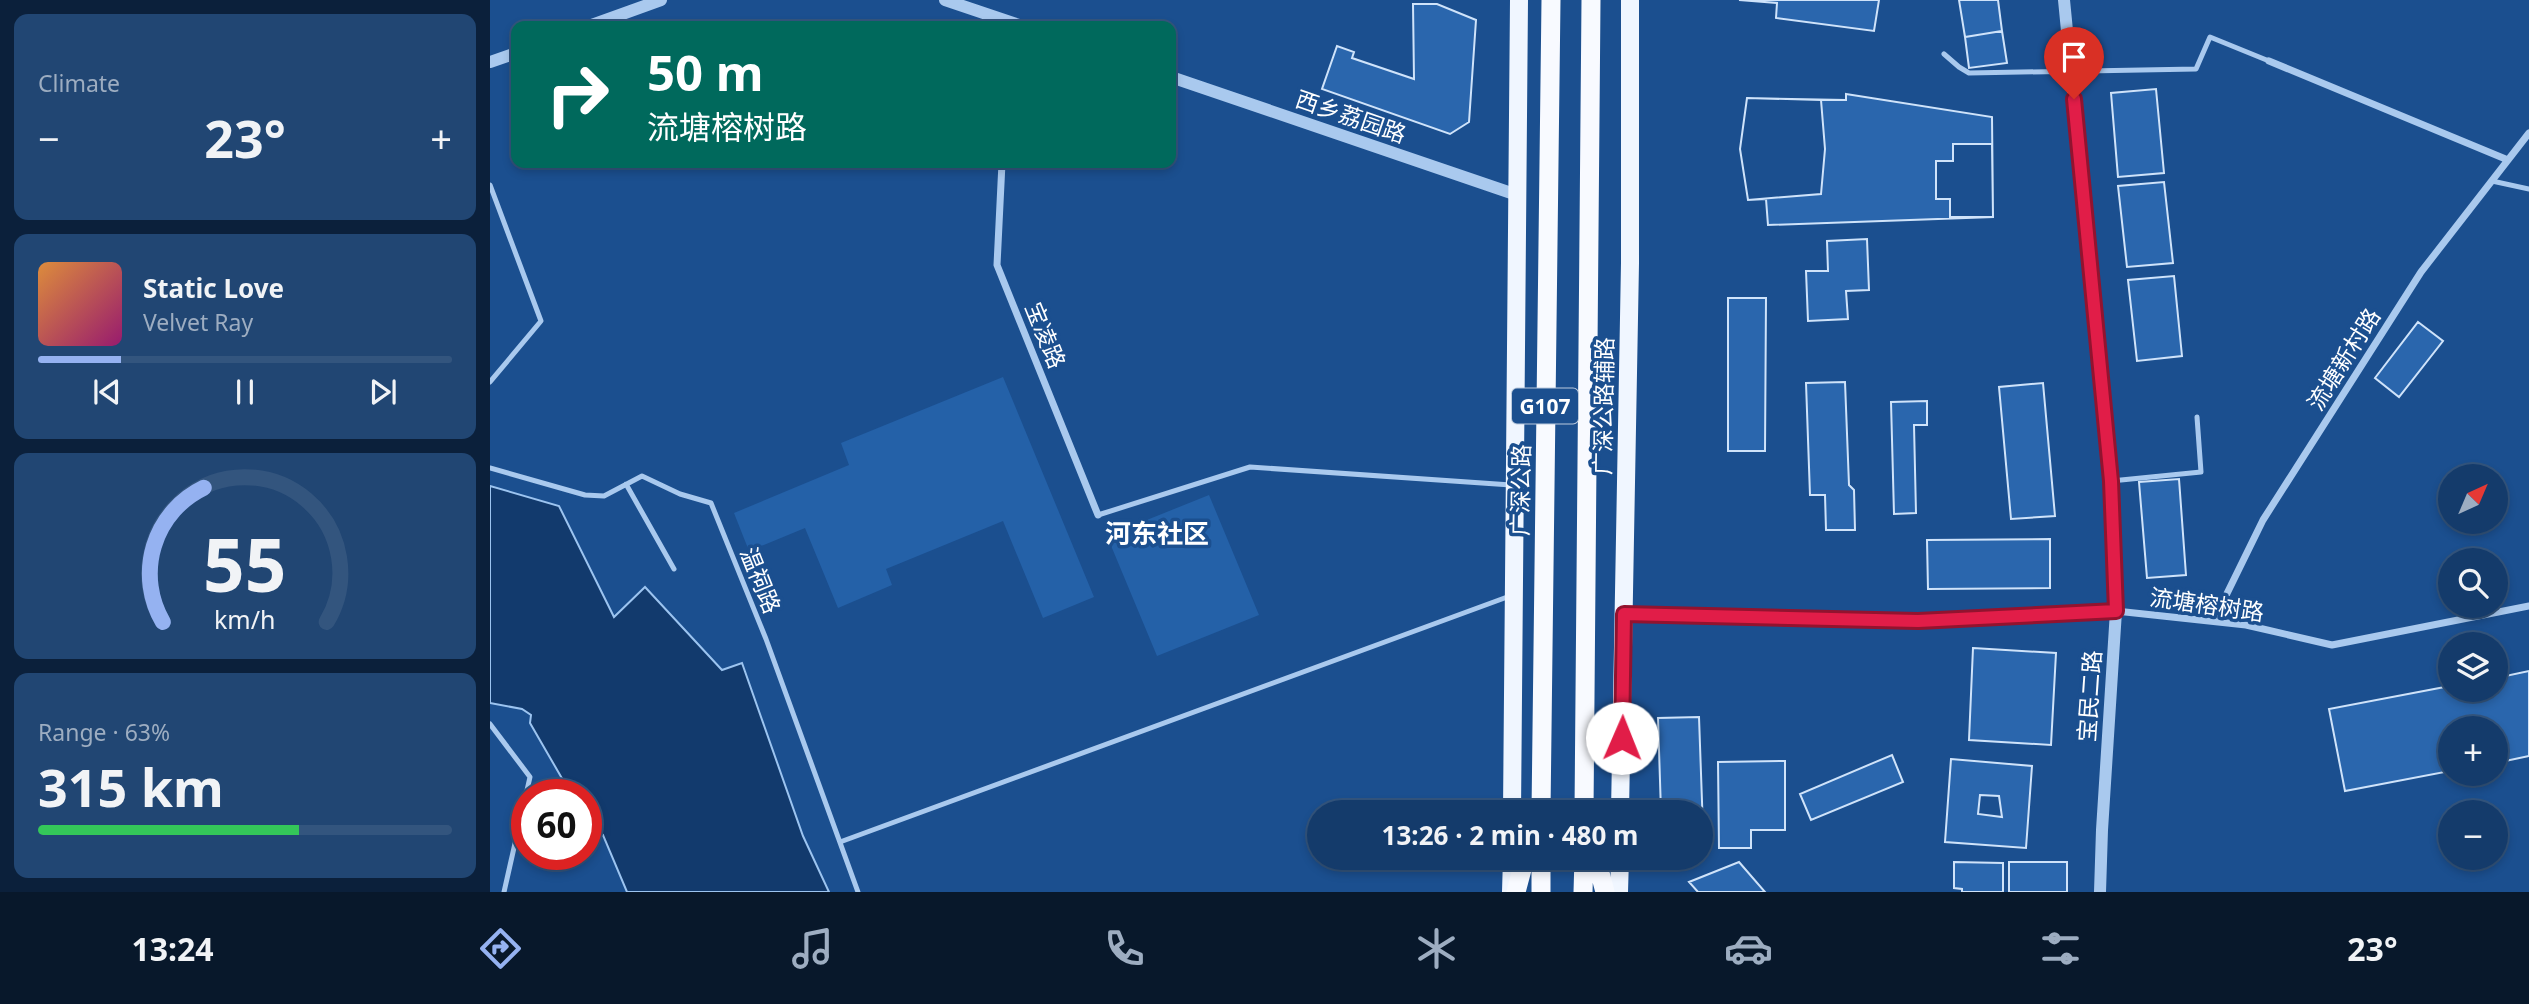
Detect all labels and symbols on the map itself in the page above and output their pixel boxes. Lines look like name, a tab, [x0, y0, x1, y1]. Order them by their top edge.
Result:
pin	[2044, 27, 2104, 99]
street label: 西乡荔园路	[1291, 82, 1411, 150]
street label: 宝凌路	[1018, 297, 1074, 373]
street label: 流塘新村路	[2299, 302, 2387, 416]
street label: 广深公路辅路	[1586, 337, 1620, 475]
road number: G107	[1512, 388, 1578, 424]
street label: 广深公路	[1503, 444, 1537, 536]
north arrow	[2438, 464, 2508, 534]
district label: 河东社区	[1105, 515, 1209, 551]
street label: 温祠路	[733, 542, 789, 618]
street label: 流塘榕树路	[2148, 580, 2266, 628]
street label: 宝民二路	[2070, 649, 2108, 743]
position arrow	[1585, 701, 1659, 775]
speed limit sign: 60	[511, 779, 602, 870]

